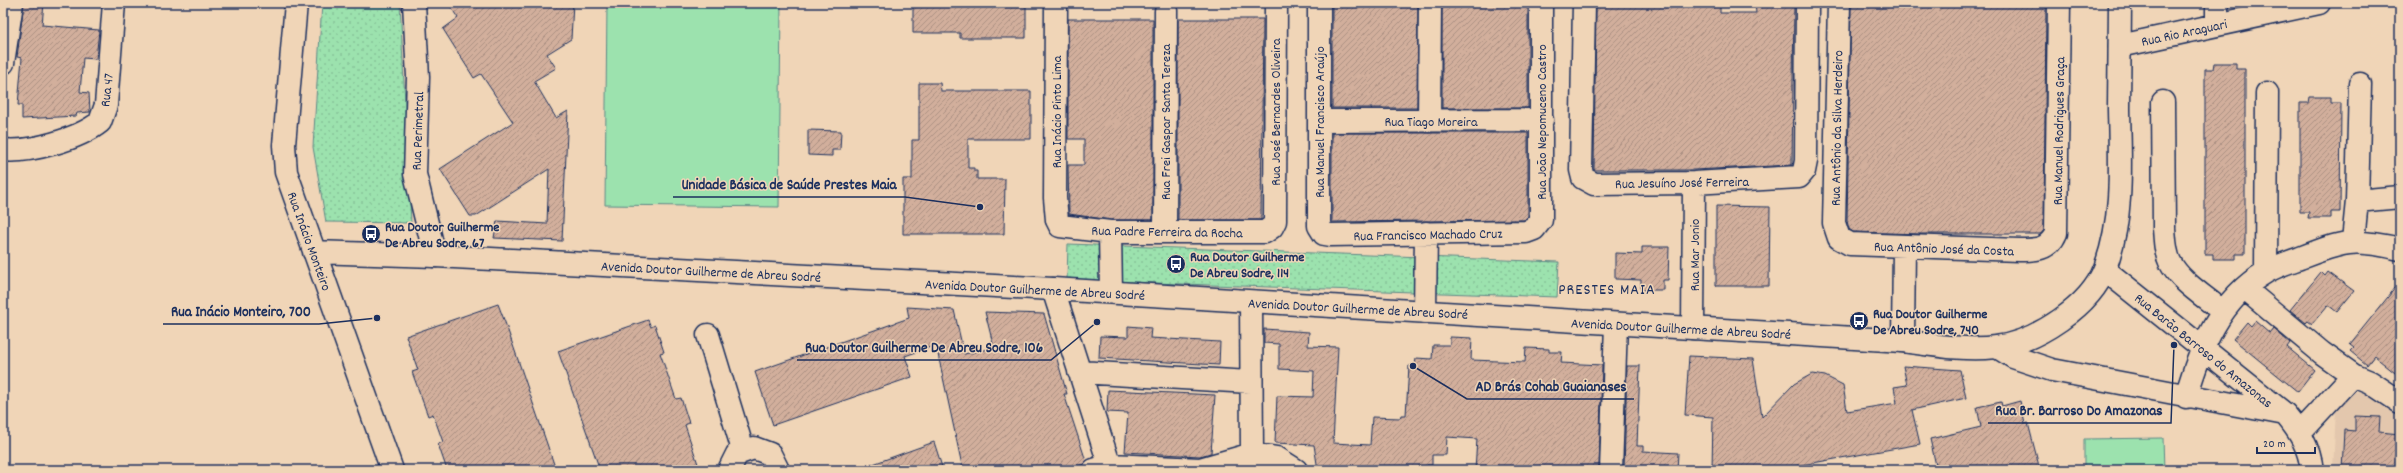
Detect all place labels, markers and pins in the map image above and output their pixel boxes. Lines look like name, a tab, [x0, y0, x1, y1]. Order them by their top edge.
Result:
callout: Unidade Básica de Saúde Prestes Maia	[673, 170, 905, 197]
place label: Rua Doutor Guilherme De Abreu Sodre, 67	[385, 218, 499, 254]
bus stop icon: Rua Doutor Guilherme De Abreu Sodre, 67	[360, 223, 382, 245]
place label: Rua Doutor Guilherme De Abreu Sodre, 114	[1190, 248, 1304, 284]
bus stop icon: Rua Doutor Guilherme De Abreu Sodre, 114	[1165, 253, 1187, 275]
callout: Rua Inácio Monteiro, 700	[163, 297, 319, 324]
place label: Rua Doutor Guilherme De Abreu Sodre, 740	[1873, 305, 1987, 341]
bus stop icon: Rua Doutor Guilherme De Abreu Sodre, 740	[1848, 310, 1870, 332]
callout: Rua Doutor Guilherme De Abreu Sodre, 106	[797, 333, 1051, 360]
callout: AD Brás Cohab Guaianases	[1467, 372, 1634, 399]
callout: Rua Br. Barroso Do Amazonas	[1988, 396, 2171, 423]

